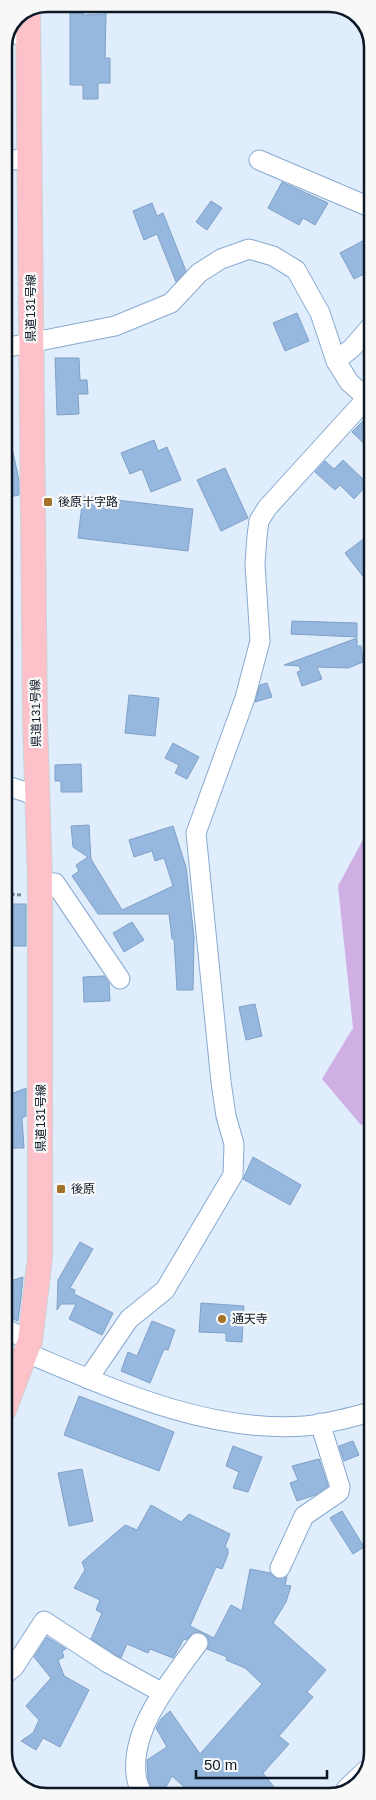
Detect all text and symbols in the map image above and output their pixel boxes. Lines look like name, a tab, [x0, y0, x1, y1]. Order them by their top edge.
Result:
street label: 県道131号線	[24, 274, 38, 342]
place label: 後原十字路	[58, 495, 118, 509]
marker: 後原十字路	[42, 496, 54, 508]
street label: 県道131号線	[28, 679, 44, 747]
street label: 県道131号線	[34, 1084, 48, 1152]
place label: 後原	[71, 1182, 95, 1196]
marker: 後原	[55, 1183, 67, 1195]
place label: 通天寺	[232, 1312, 268, 1326]
marker: 通天寺	[216, 1313, 228, 1325]
scale bar	[196, 1748, 327, 1780]
text: 50 m	[204, 1756, 237, 1773]

